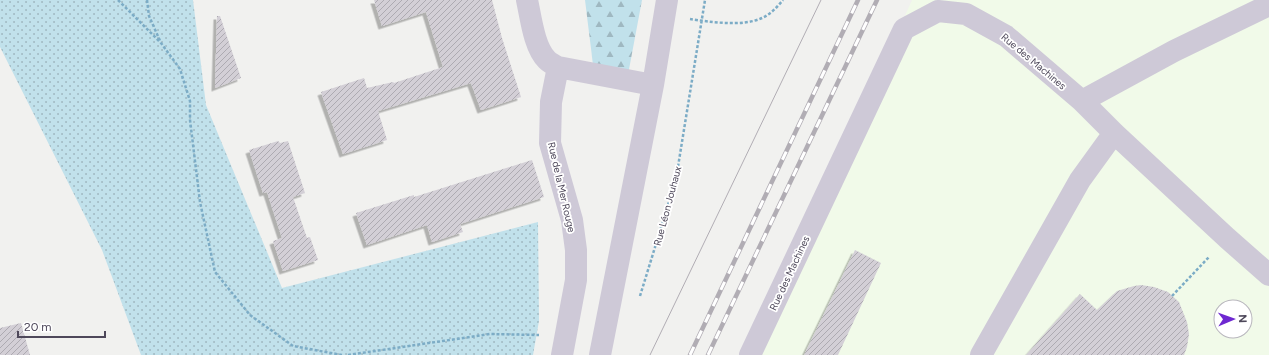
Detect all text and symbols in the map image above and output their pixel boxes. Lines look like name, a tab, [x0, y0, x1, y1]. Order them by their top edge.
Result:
street label: Rue des Machines	[999, 30, 1069, 93]
street label: Rue de la Mer Rouge	[545, 141, 578, 234]
street label: Rue Léon Jouhaux	[651, 165, 684, 247]
street label: Rue des Machines	[766, 234, 813, 313]
north arrow	[1213, 299, 1253, 339]
scale bar	[18, 313, 105, 339]
text: N	[1236, 314, 1249, 323]
text: 20 m	[24, 320, 52, 334]

